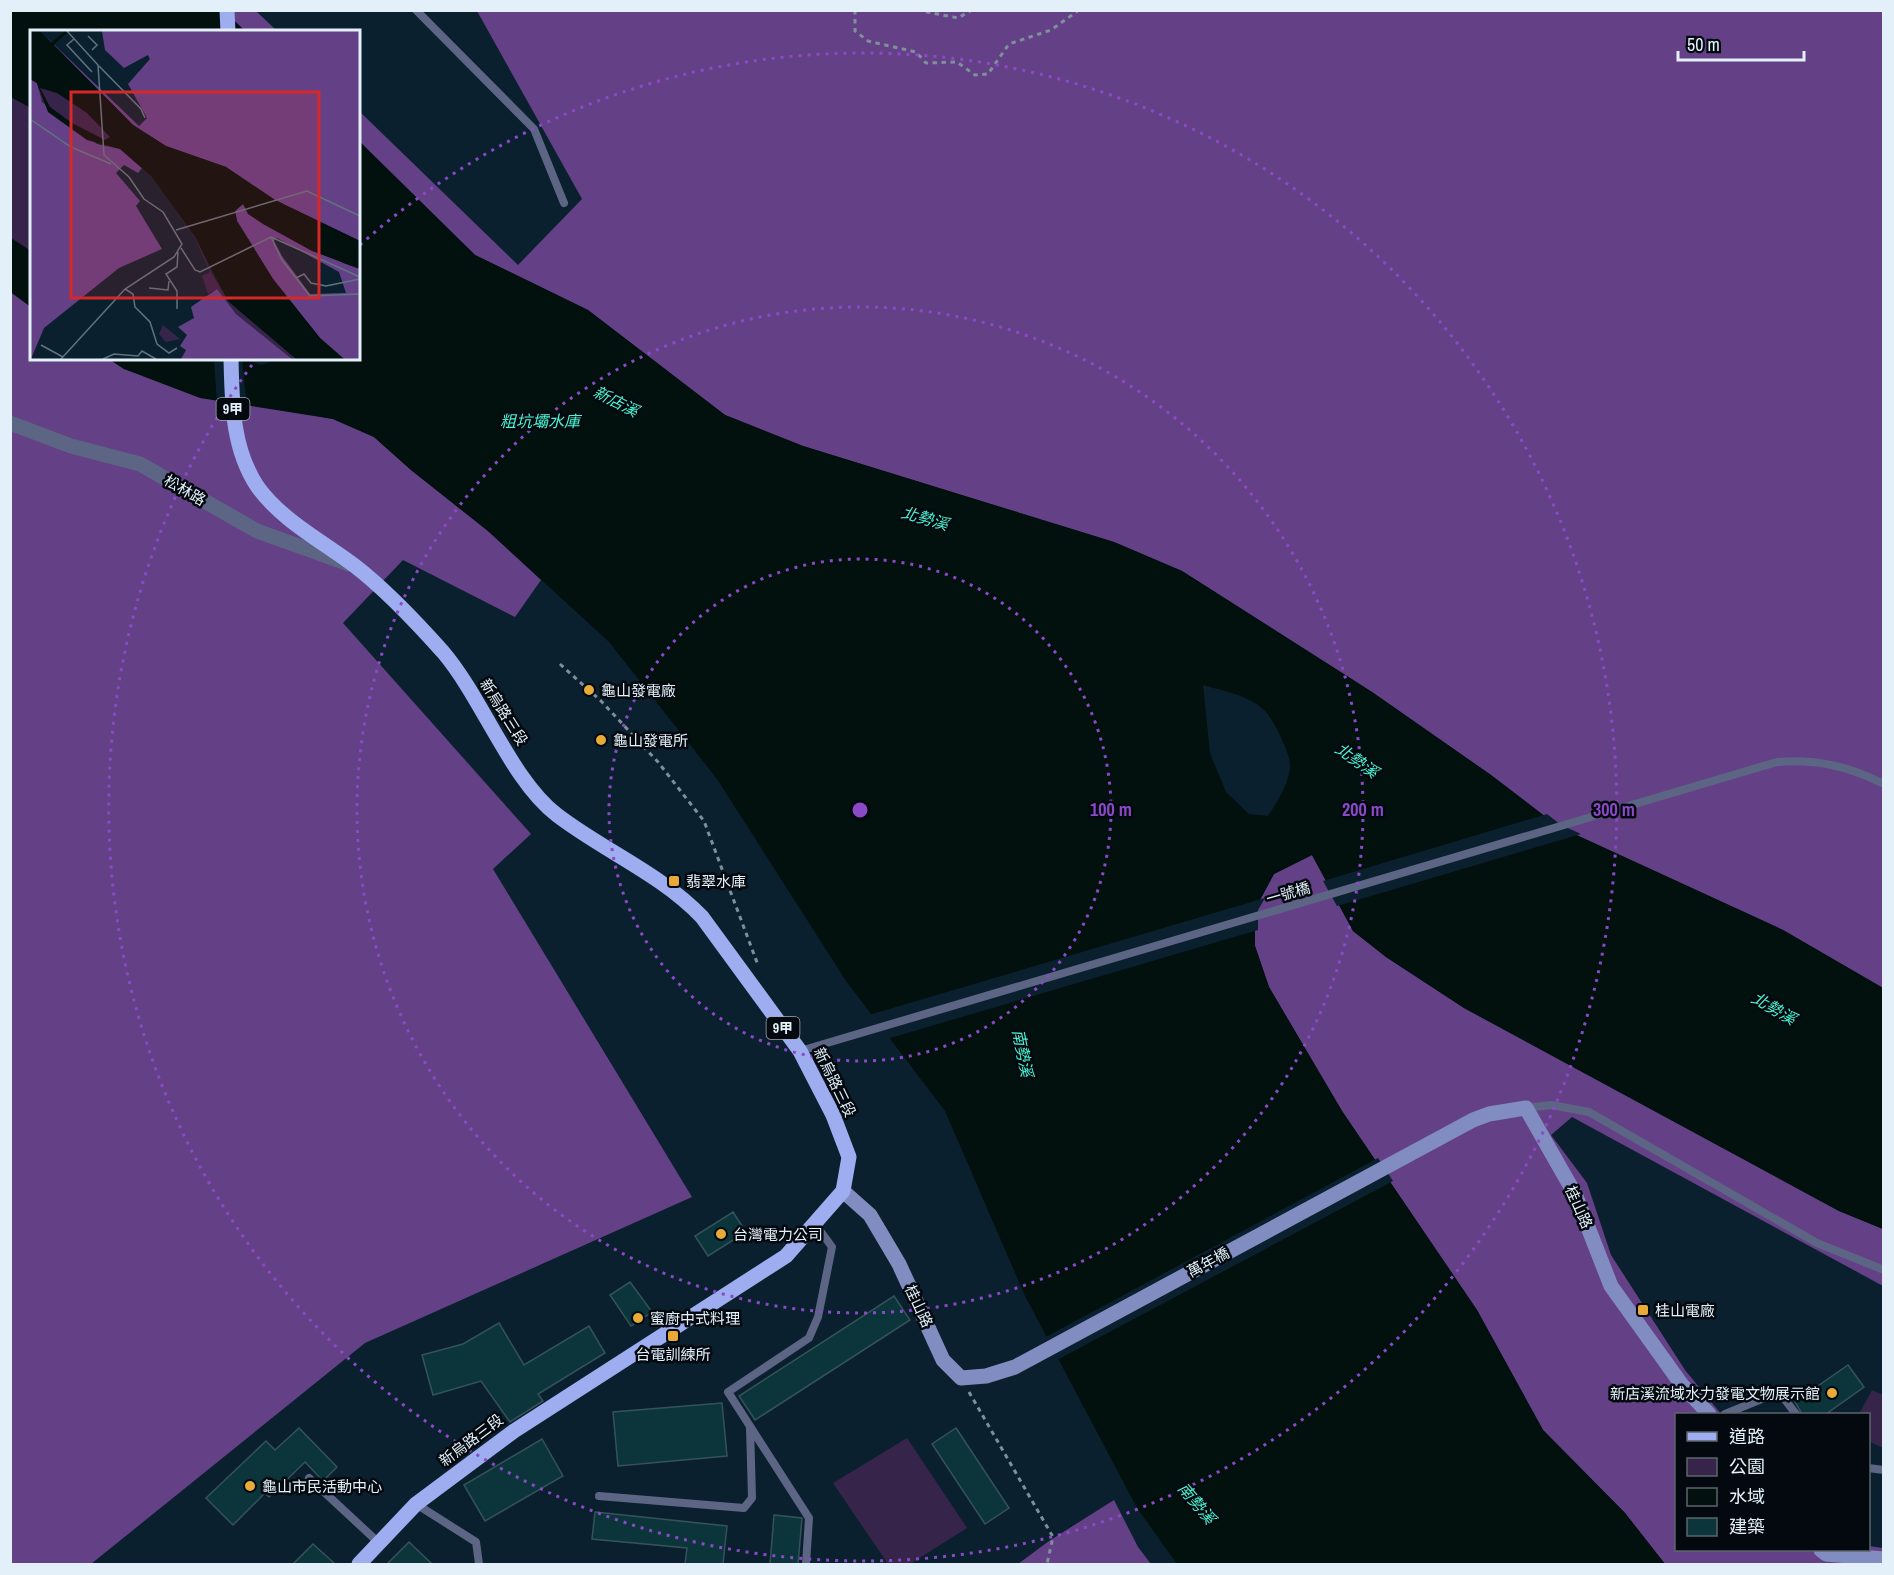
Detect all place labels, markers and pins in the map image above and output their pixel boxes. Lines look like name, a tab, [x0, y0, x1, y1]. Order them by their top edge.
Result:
place label: 龜山發電廠	[601, 680, 676, 701]
marker: 龜山發電廠	[582, 683, 596, 697]
place label: 龜山發電所	[613, 730, 688, 751]
marker: 龜山發電所	[594, 733, 608, 747]
centre of rings	[850, 800, 870, 820]
place label: 翡翠水庫	[686, 871, 746, 892]
marker: 翡翠水庫	[667, 874, 681, 888]
place label: 台灣電力公司	[733, 1224, 823, 1245]
marker: 台灣電力公司	[714, 1227, 728, 1241]
place label: 桂山電廠	[1655, 1300, 1715, 1321]
marker: 桂山電廠	[1636, 1303, 1650, 1317]
place label: 蜜廚中式料理	[650, 1308, 740, 1329]
marker: 蜜廚中式料理	[631, 1311, 645, 1325]
marker: 台電訓練所	[666, 1329, 680, 1343]
place label: 台電訓練所	[635, 1344, 711, 1365]
place label: 新店溪流域水力發電文物展示館	[1610, 1383, 1820, 1404]
marker: 新店溪流域水力發電文物展示館	[1825, 1386, 1839, 1400]
place label: 龜山市民活動中心	[262, 1476, 382, 1497]
marker: 龜山市民活動中心	[243, 1479, 257, 1493]

